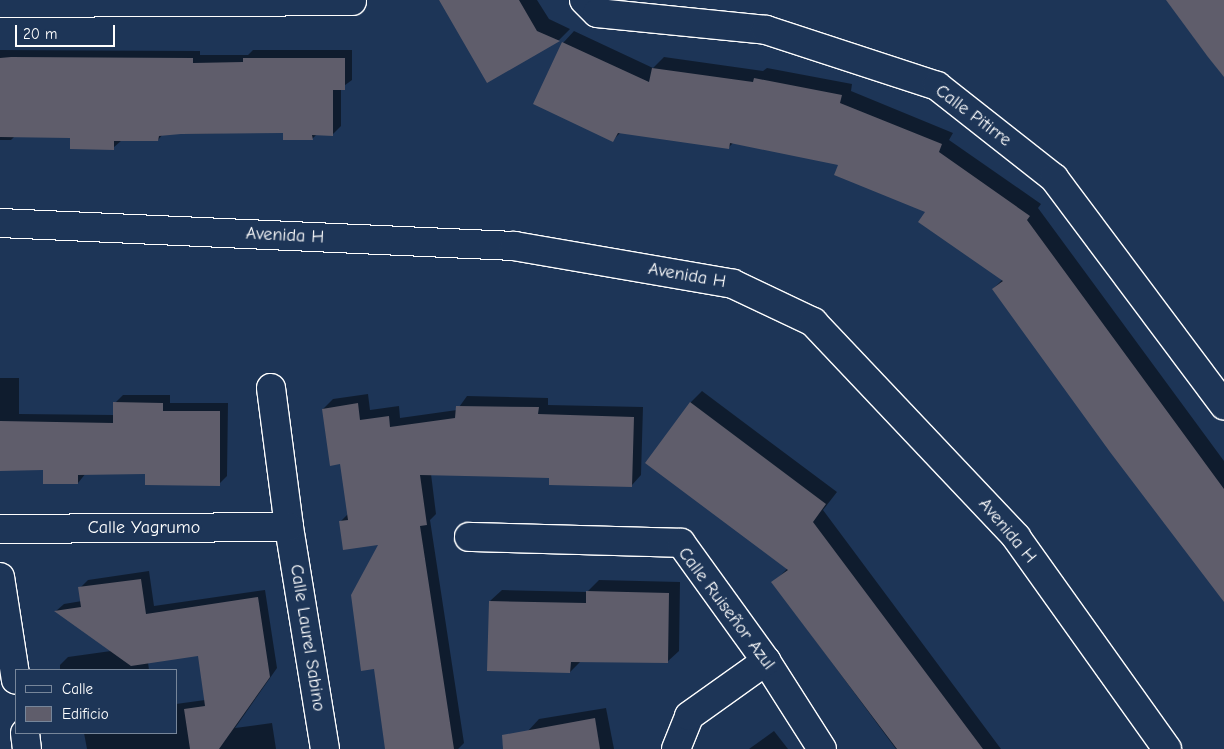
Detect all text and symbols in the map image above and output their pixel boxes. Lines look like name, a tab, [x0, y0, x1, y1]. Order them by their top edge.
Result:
scale bar	[18, 15, 118, 47]
text: 20 m	[23, 25, 57, 43]
street label: Calle Pitirre	[931, 80, 1015, 152]
street label: Avenida H	[245, 223, 325, 249]
street label: Avenida H	[646, 259, 728, 293]
street label: Avenida H	[973, 494, 1041, 568]
street label: Calle Yagrumo	[88, 517, 200, 539]
street label: Calle Ruiseñor Azul	[673, 543, 779, 675]
street label: Calle Laurel Sabino	[285, 563, 329, 713]
legend	[15, 669, 178, 734]
text: Calle	[62, 680, 93, 698]
text: Edificio	[62, 705, 109, 723]

